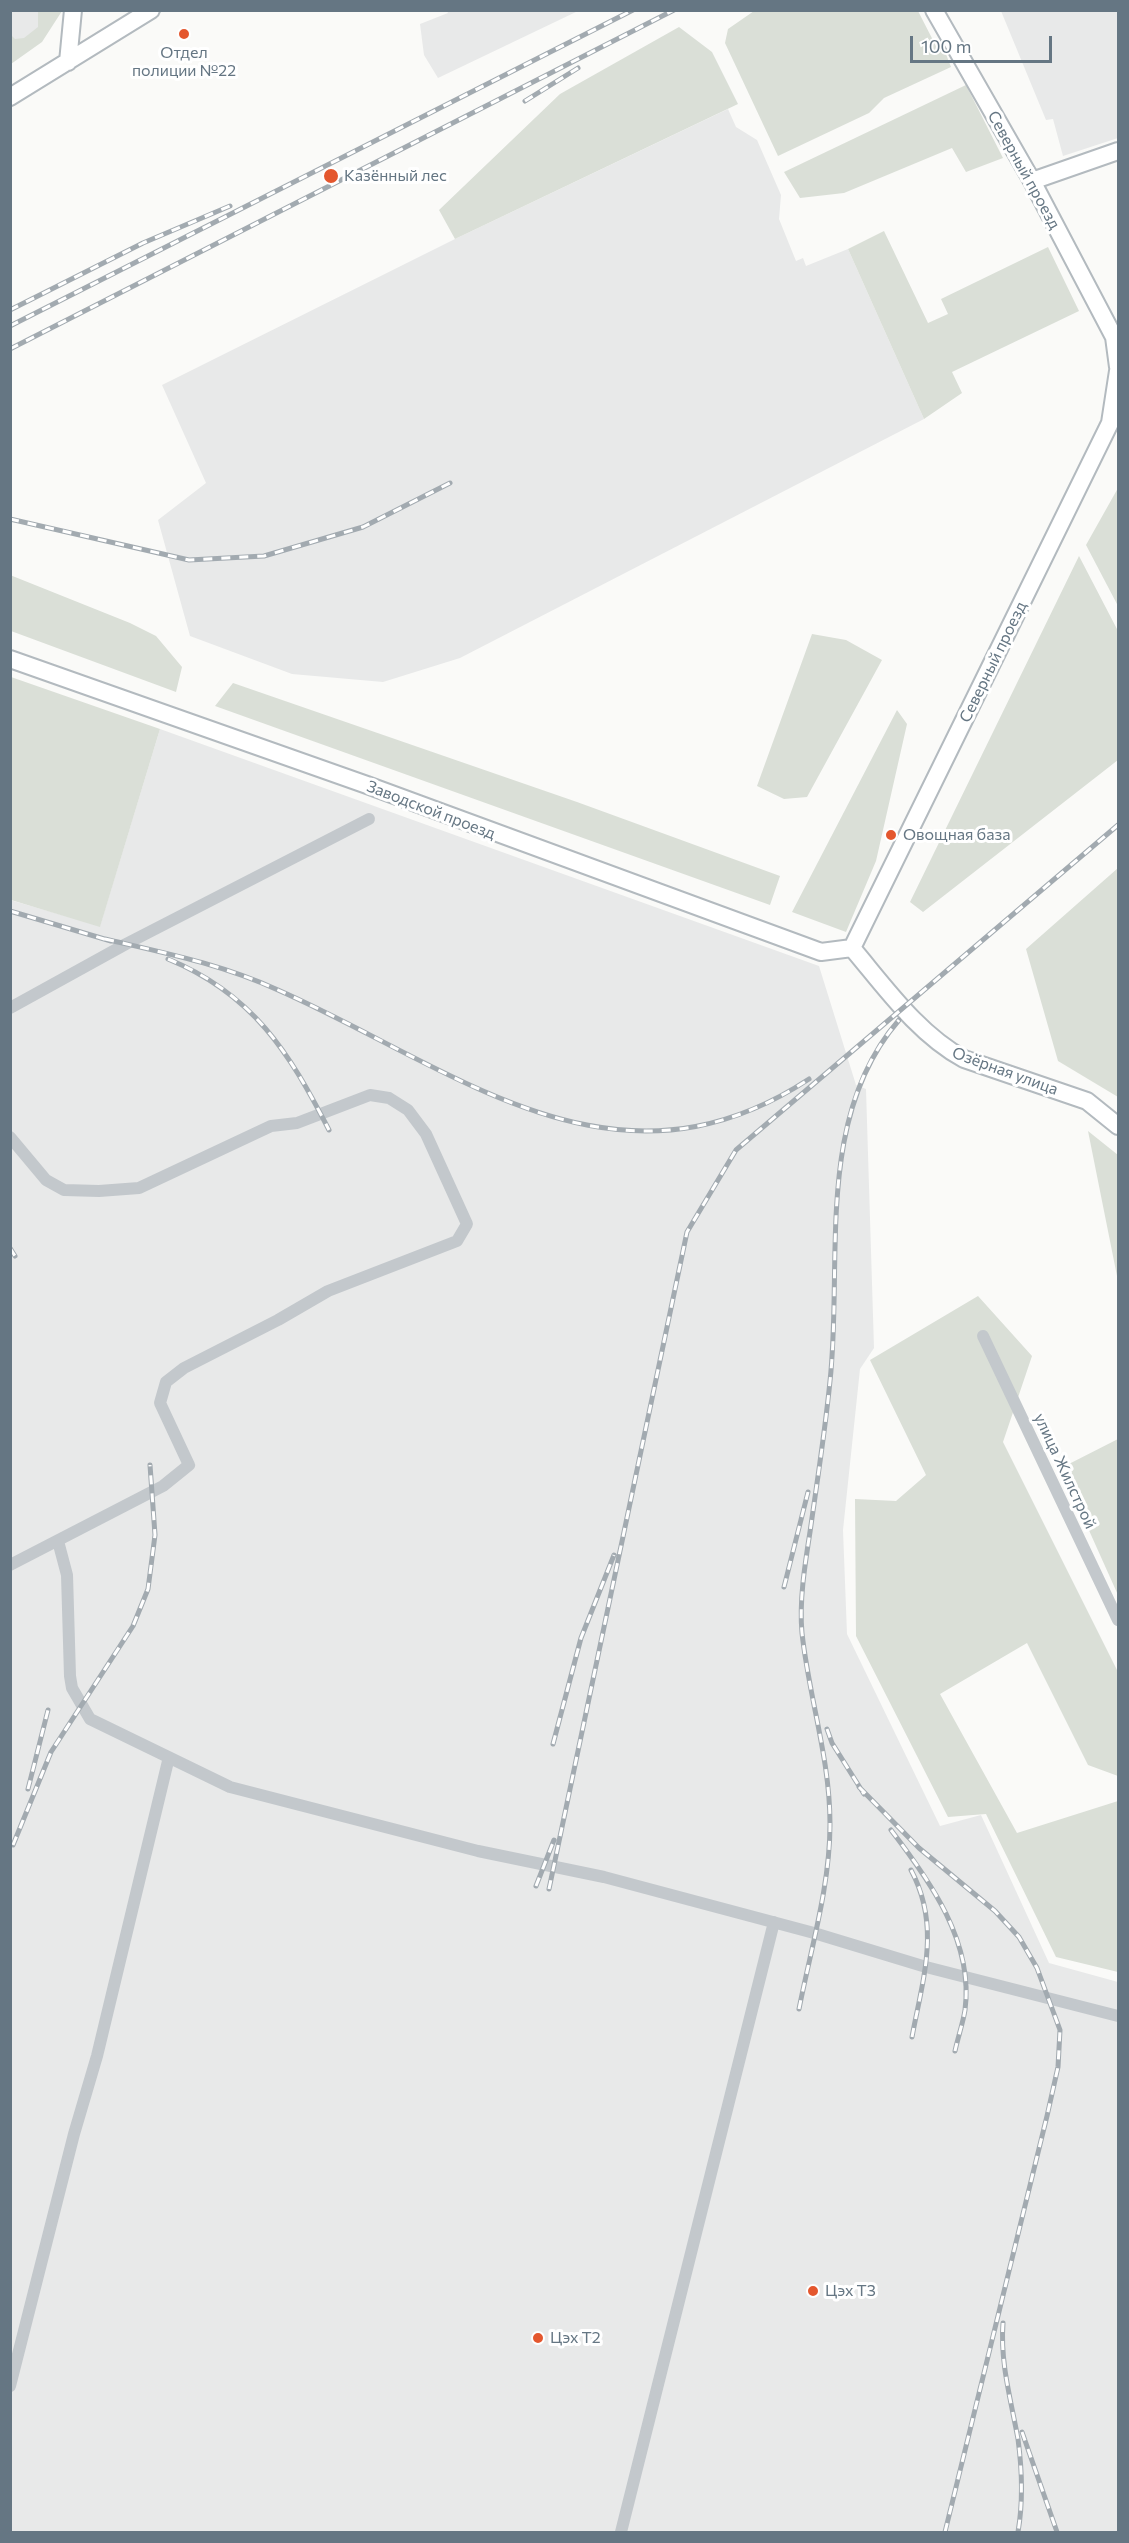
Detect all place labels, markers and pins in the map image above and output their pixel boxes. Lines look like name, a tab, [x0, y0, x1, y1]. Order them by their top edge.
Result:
marker: Отдел полиции №22	[177, 27, 191, 41]
place label: Отдел полиции №22	[132, 43, 236, 81]
place label: Казённый лес	[344, 166, 447, 186]
marker: Казённый лес	[322, 167, 340, 185]
place label: Овощная база	[903, 825, 1011, 845]
marker: Овощная база	[884, 828, 898, 842]
place label: Цэх Т3	[825, 2281, 876, 2301]
marker: Цэх Т3	[806, 2284, 820, 2298]
place label: Цэх Т2	[550, 2328, 601, 2348]
marker: Цэх Т2	[531, 2331, 545, 2345]

